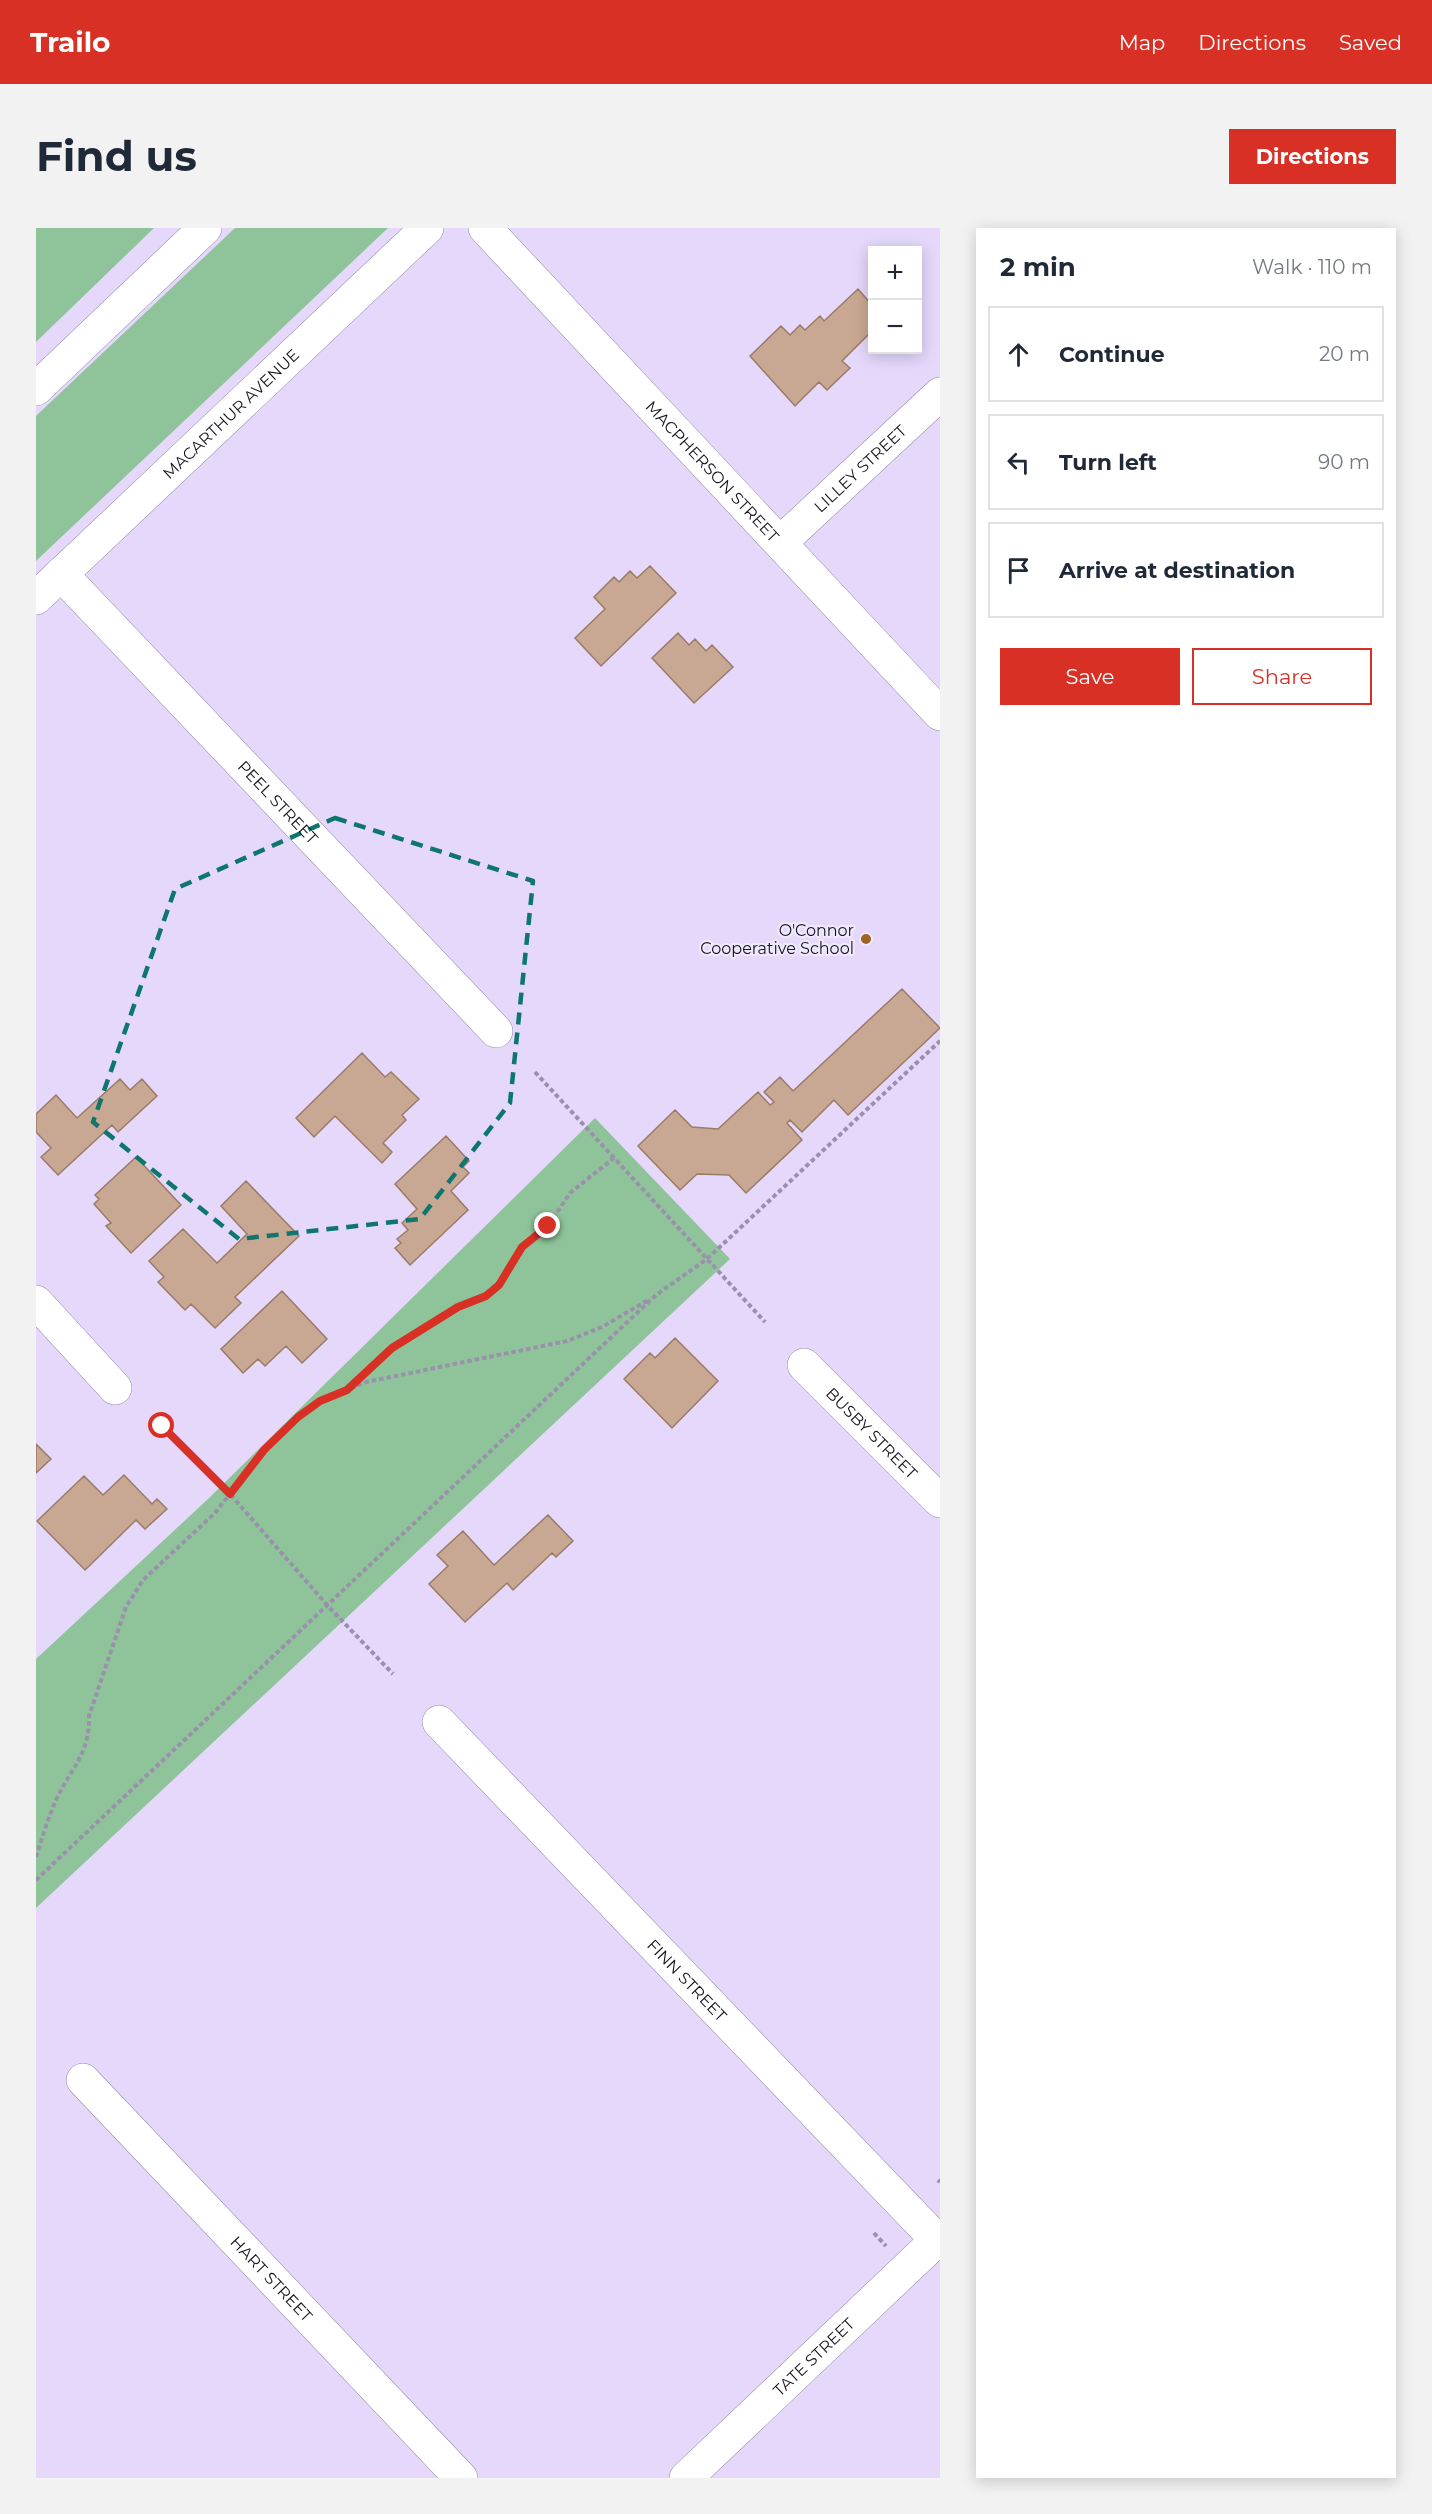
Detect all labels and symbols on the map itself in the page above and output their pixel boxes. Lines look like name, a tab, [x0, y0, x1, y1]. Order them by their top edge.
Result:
street label: MACARTHUR AVENUE	[159, 345, 303, 483]
street label: MACPHERSON STREET	[642, 397, 784, 546]
street label: LILLEY STREET	[810, 420, 911, 516]
street label: PEEL STREET	[234, 757, 323, 848]
place label: O'Connor Cooperative School	[700, 921, 854, 958]
marker: O'Connor Cooperative School	[859, 932, 873, 946]
route end	[534, 1212, 560, 1238]
street label: BUSBY STREET	[822, 1383, 922, 1483]
route start	[148, 1412, 174, 1438]
street label: FINN STREET	[643, 1935, 731, 2026]
street label: HART STREET	[227, 2232, 317, 2326]
street label: TATE STREET	[769, 2313, 859, 2400]

